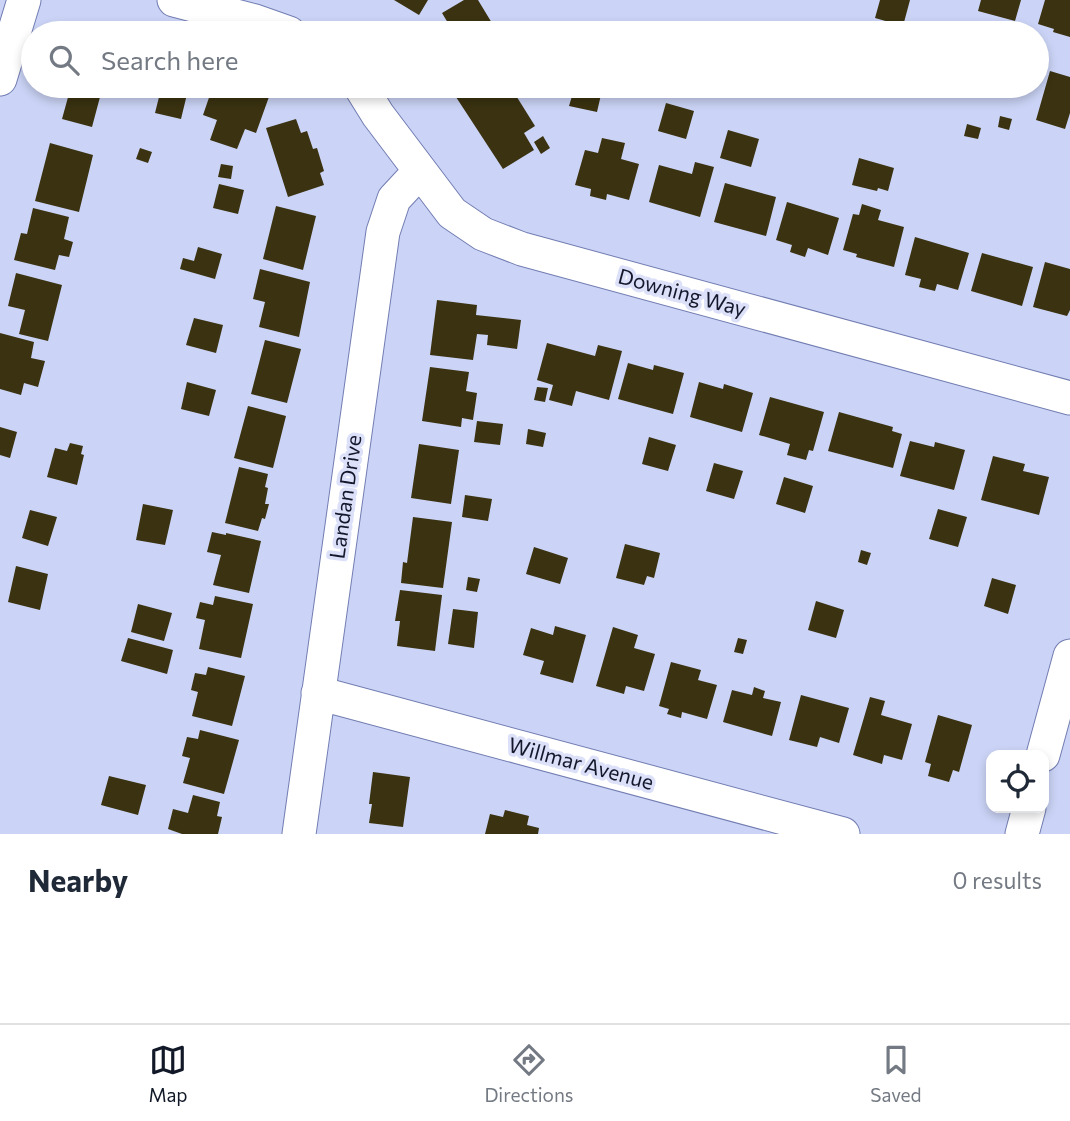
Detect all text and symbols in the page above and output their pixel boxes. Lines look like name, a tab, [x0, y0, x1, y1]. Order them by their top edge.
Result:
search box	[21, 21, 1049, 98]
icon: search	[45, 41, 83, 79]
text: Search here	[101, 44, 239, 75]
street label: Downing Way	[616, 262, 749, 321]
street label: Landan Drive	[323, 433, 366, 560]
street label: Willmar Avenue	[506, 731, 657, 794]
map controls	[986, 750, 1049, 813]
button: locate	[986, 750, 1049, 813]
text: Nearby	[28, 861, 128, 898]
text: 0 results	[953, 866, 1042, 894]
tab: Map	[148, 1041, 188, 1106]
tab: Directions	[484, 1041, 574, 1106]
tab: Saved	[870, 1041, 922, 1106]

